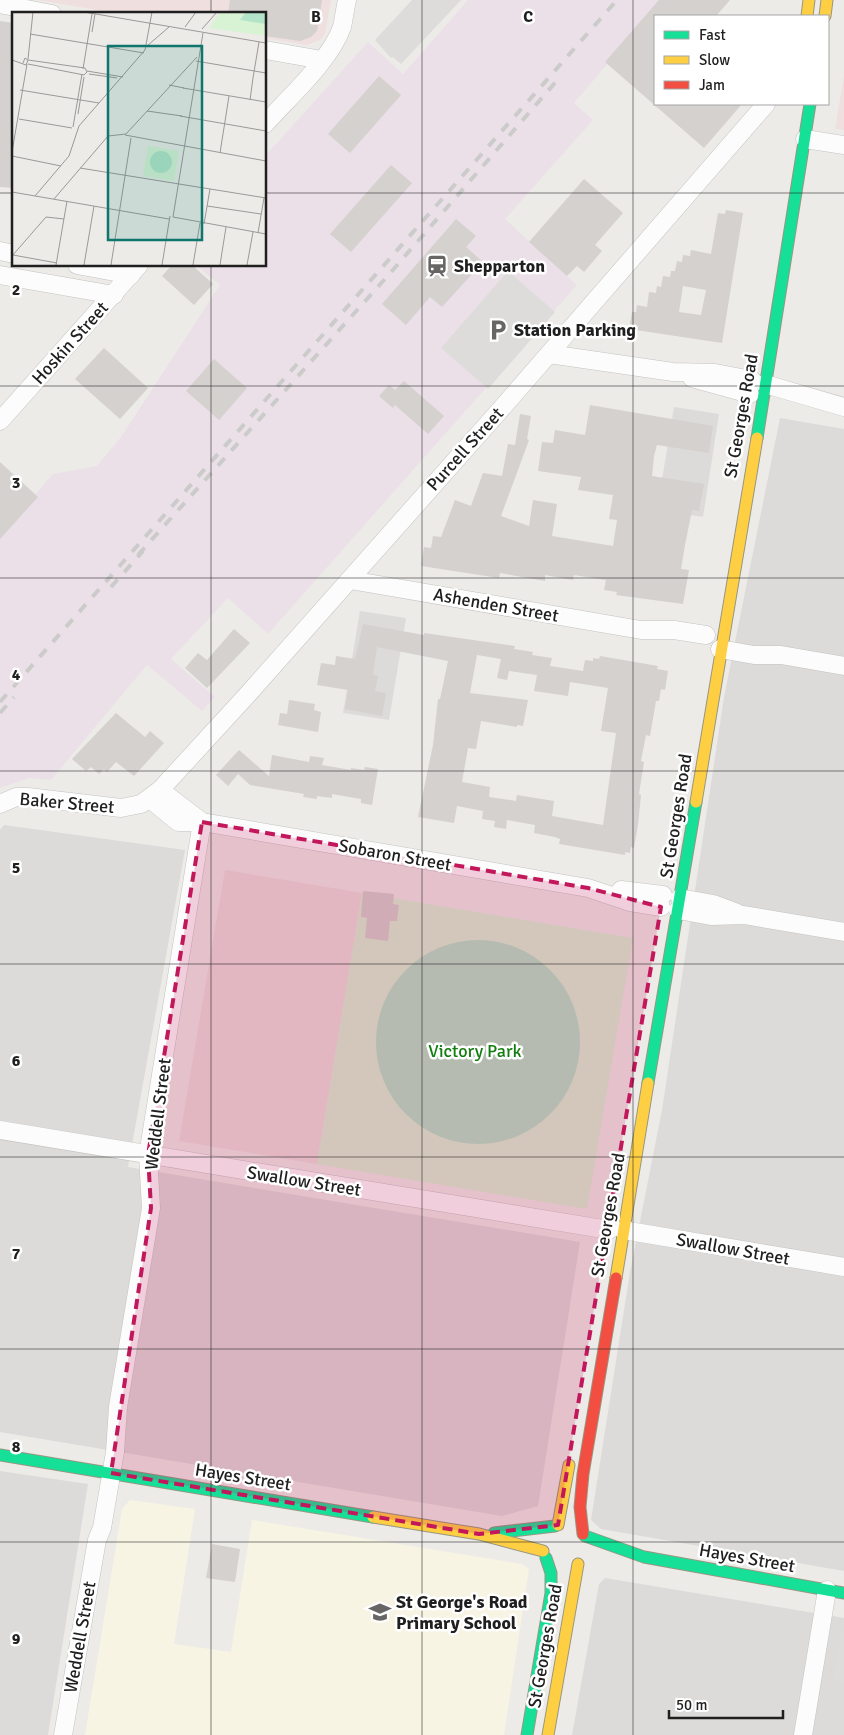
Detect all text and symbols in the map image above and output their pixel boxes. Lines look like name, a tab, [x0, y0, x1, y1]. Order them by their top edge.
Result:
text: B	[311, 7, 321, 27]
text: C	[523, 7, 533, 27]
inset map	[12, 12, 266, 266]
legend	[654, 15, 829, 105]
text: Fast	[699, 26, 726, 44]
text: Slow	[699, 51, 730, 69]
text: Jam	[699, 76, 725, 94]
station icon: Shepparton	[424, 253, 450, 279]
place label: Shepparton	[454, 255, 545, 277]
text: 2	[12, 280, 20, 300]
street label: Hoskin Street	[27, 297, 113, 389]
parking icon: Station Parking	[485, 317, 511, 343]
place label: Station Parking	[514, 319, 636, 341]
street label: St Georges Road	[719, 352, 763, 480]
street label: Purcell Street	[422, 403, 508, 495]
text: 3	[12, 473, 20, 493]
street label: Ashenden Street	[432, 583, 560, 627]
text: 4	[12, 665, 21, 685]
street label: St Georges Road	[655, 752, 697, 880]
street label: Baker Street	[19, 788, 115, 818]
street label: Sobaron Street	[337, 834, 453, 876]
text: 5	[12, 858, 20, 878]
park label: Victory Park	[428, 1040, 522, 1062]
text: 6	[12, 1051, 21, 1071]
street label: Weddell Street	[140, 1057, 176, 1171]
street label: St Georges Road	[586, 1151, 630, 1279]
street label: Swallow Street	[246, 1161, 362, 1201]
street label: Swallow Street	[675, 1228, 791, 1270]
text: 7	[12, 1244, 21, 1264]
text: 8	[12, 1437, 21, 1457]
street label: Hayes Street	[193, 1459, 293, 1495]
street label: Hayes Street	[697, 1539, 797, 1577]
street label: Weddell Street	[59, 1579, 101, 1695]
street label: St Georges Road	[523, 1582, 567, 1710]
place label: St George's Road Primary School	[396, 1591, 528, 1634]
school or university icon: St George's Road Primary School	[367, 1599, 393, 1625]
text: 9	[12, 1629, 21, 1649]
scale bar	[669, 1688, 783, 1720]
text: 50 m	[676, 1696, 707, 1714]

